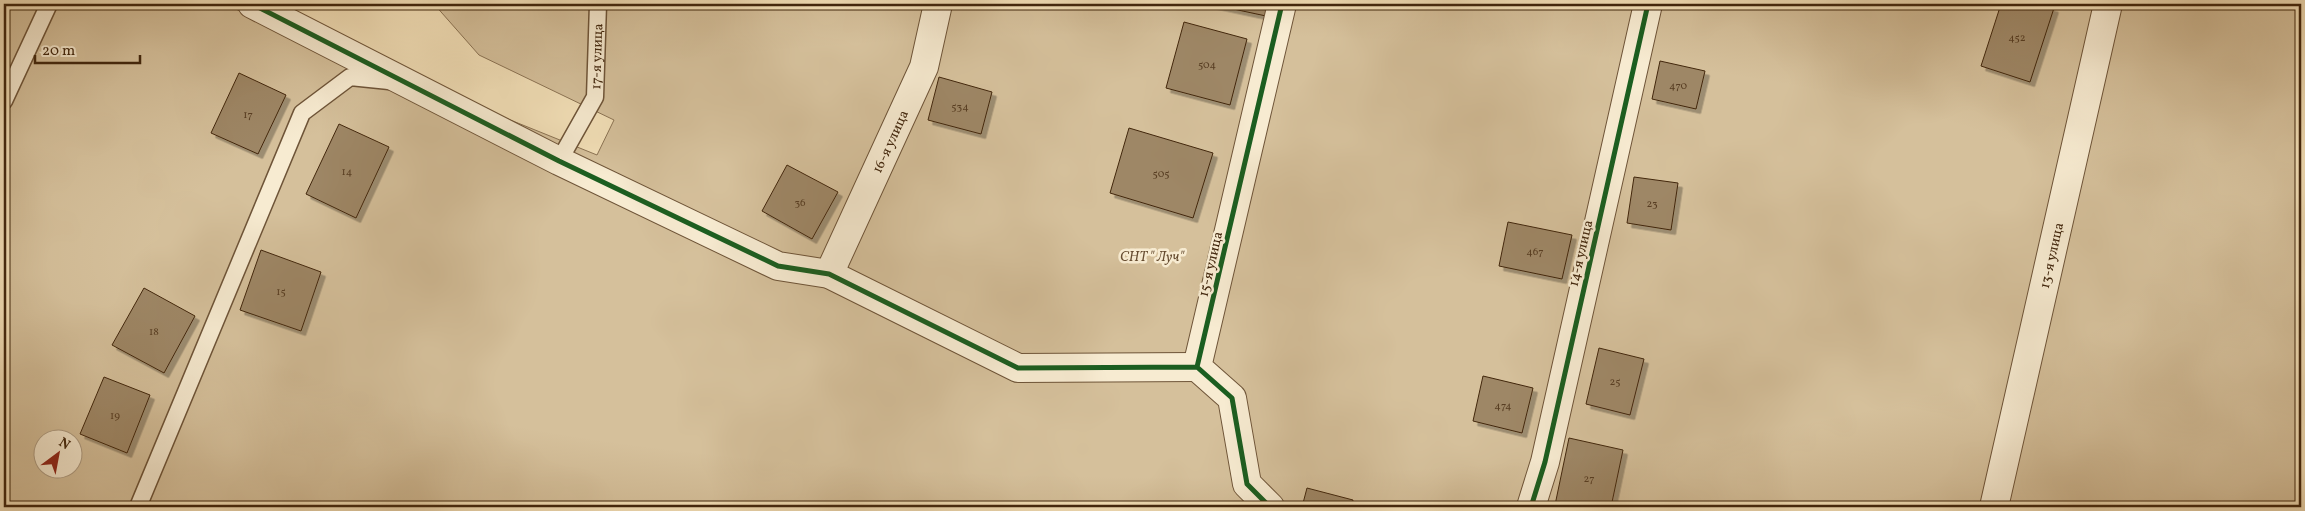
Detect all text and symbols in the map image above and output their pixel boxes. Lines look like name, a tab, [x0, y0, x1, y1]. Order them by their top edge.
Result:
street label: 17-я улица	[587, 23, 608, 90]
house number: 452	[2008, 31, 2026, 46]
scale bar	[35, 32, 140, 64]
text: 20 m	[42, 41, 75, 62]
house number: 504	[1198, 58, 1216, 73]
house number: 470	[1669, 79, 1687, 94]
house number: 534	[951, 100, 969, 115]
street label: 16-я улица	[869, 107, 914, 177]
house number: 17	[243, 108, 253, 123]
house number: 14	[342, 165, 353, 180]
house number: 505	[1153, 167, 1169, 182]
house number: 36	[794, 196, 806, 211]
house number: 23	[1646, 197, 1658, 212]
street label: 14-я улица	[1565, 218, 1598, 288]
street label: 13-я улица	[2036, 221, 2069, 291]
street label: 15-я улица	[1195, 230, 1228, 299]
house number: 467	[1526, 245, 1544, 260]
park label: СНТ " Луч"	[1120, 248, 1185, 267]
house number: 15	[276, 285, 286, 300]
house number: 18	[149, 325, 159, 340]
house number: 25	[1609, 375, 1621, 390]
house number: 474	[1494, 399, 1512, 414]
house number: 19	[110, 409, 120, 424]
north arrow	[32, 428, 82, 478]
text: N	[55, 433, 73, 455]
house number: 27	[1584, 472, 1594, 487]

